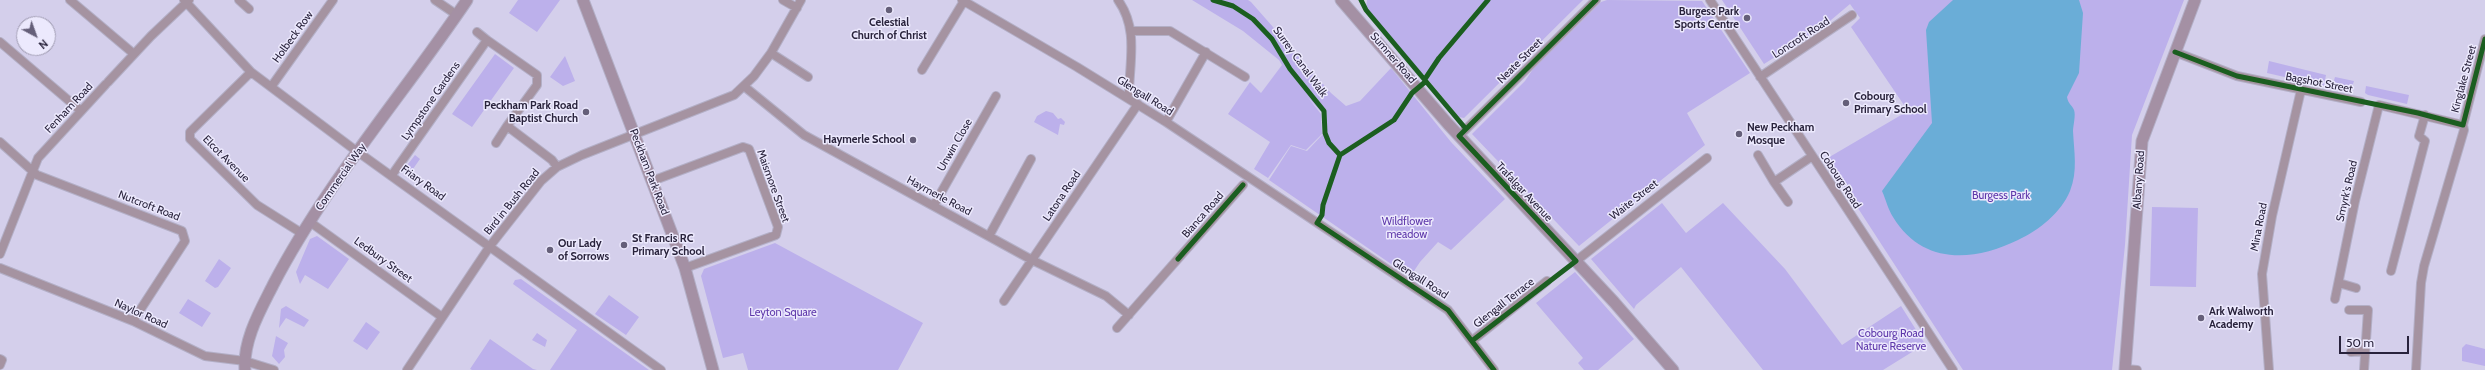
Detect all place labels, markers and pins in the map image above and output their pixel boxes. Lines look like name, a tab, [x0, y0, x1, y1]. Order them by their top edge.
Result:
marker: Celestial Church of Christ	[884, 5, 894, 15]
place label: Burgess Park Sports Centre	[1674, 5, 1739, 31]
marker: Burgess Park Sports Centre	[1742, 13, 1752, 23]
place label: Celestial Church of Christ	[851, 16, 927, 42]
place label: Cobourg Primary School	[1854, 90, 1927, 116]
marker: Cobourg Primary School	[1841, 98, 1851, 108]
place label: Peckham Park Road Baptist Church	[484, 99, 578, 125]
marker: Peckham Park Road Baptist Church	[581, 107, 591, 117]
place label: New Peckham Mosque	[1747, 121, 1814, 147]
marker: New Peckham Mosque	[1734, 129, 1744, 139]
place label: Haymerle School	[823, 133, 905, 147]
marker: Haymerle School	[908, 135, 918, 145]
place label: St Francis RC Primary School	[632, 232, 705, 258]
place label: Our Lady of Sorrows	[558, 237, 609, 263]
marker: St Francis RC Primary School	[619, 240, 629, 250]
marker: Our Lady of Sorrows	[545, 245, 555, 255]
place label: Ark Walworth Academy	[2209, 305, 2273, 331]
marker: Ark Walworth Academy	[2196, 313, 2206, 323]

